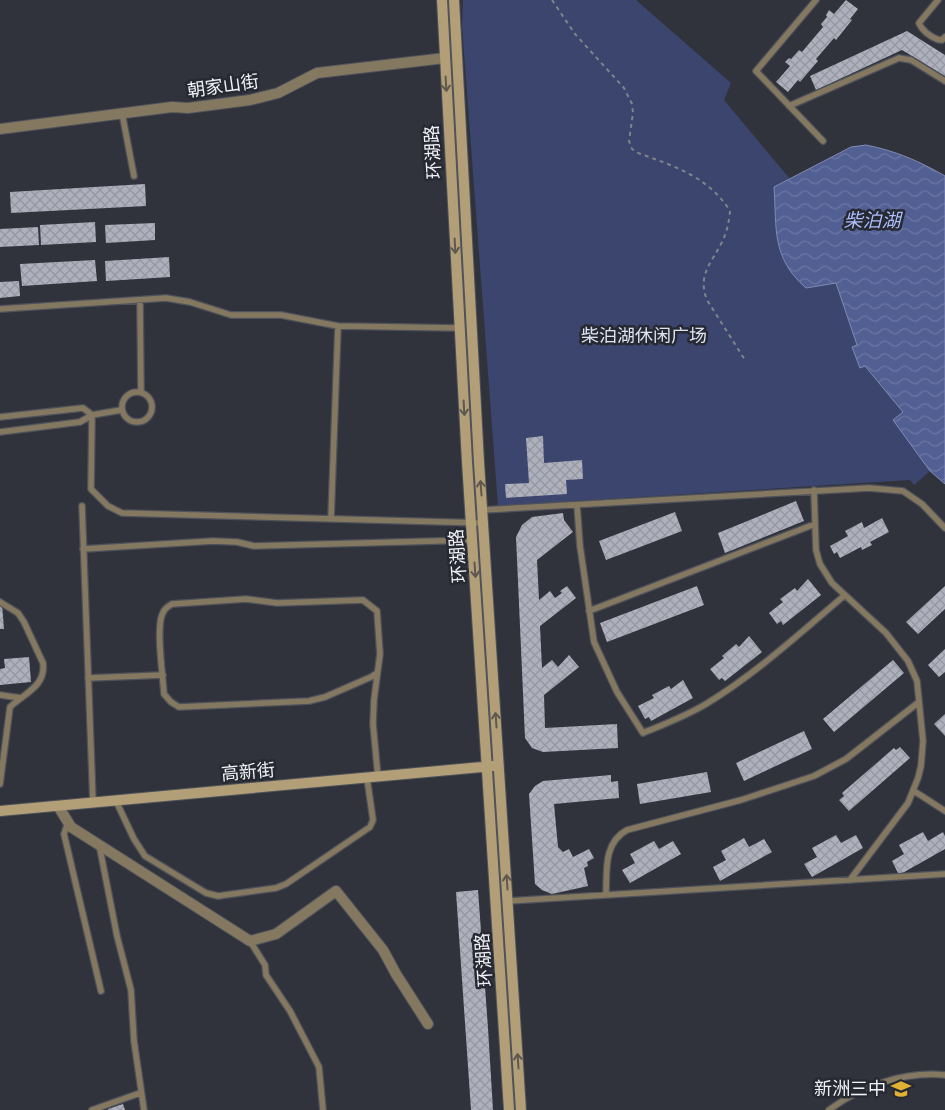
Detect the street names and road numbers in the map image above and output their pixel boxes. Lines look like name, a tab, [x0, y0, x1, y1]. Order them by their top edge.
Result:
street label: 朝家山街	[186, 68, 260, 103]
street label: 环湖路	[419, 124, 446, 180]
street label: 环湖路	[443, 528, 472, 584]
street label: 高新街	[220, 757, 276, 786]
street label: 环湖路	[469, 932, 498, 988]

